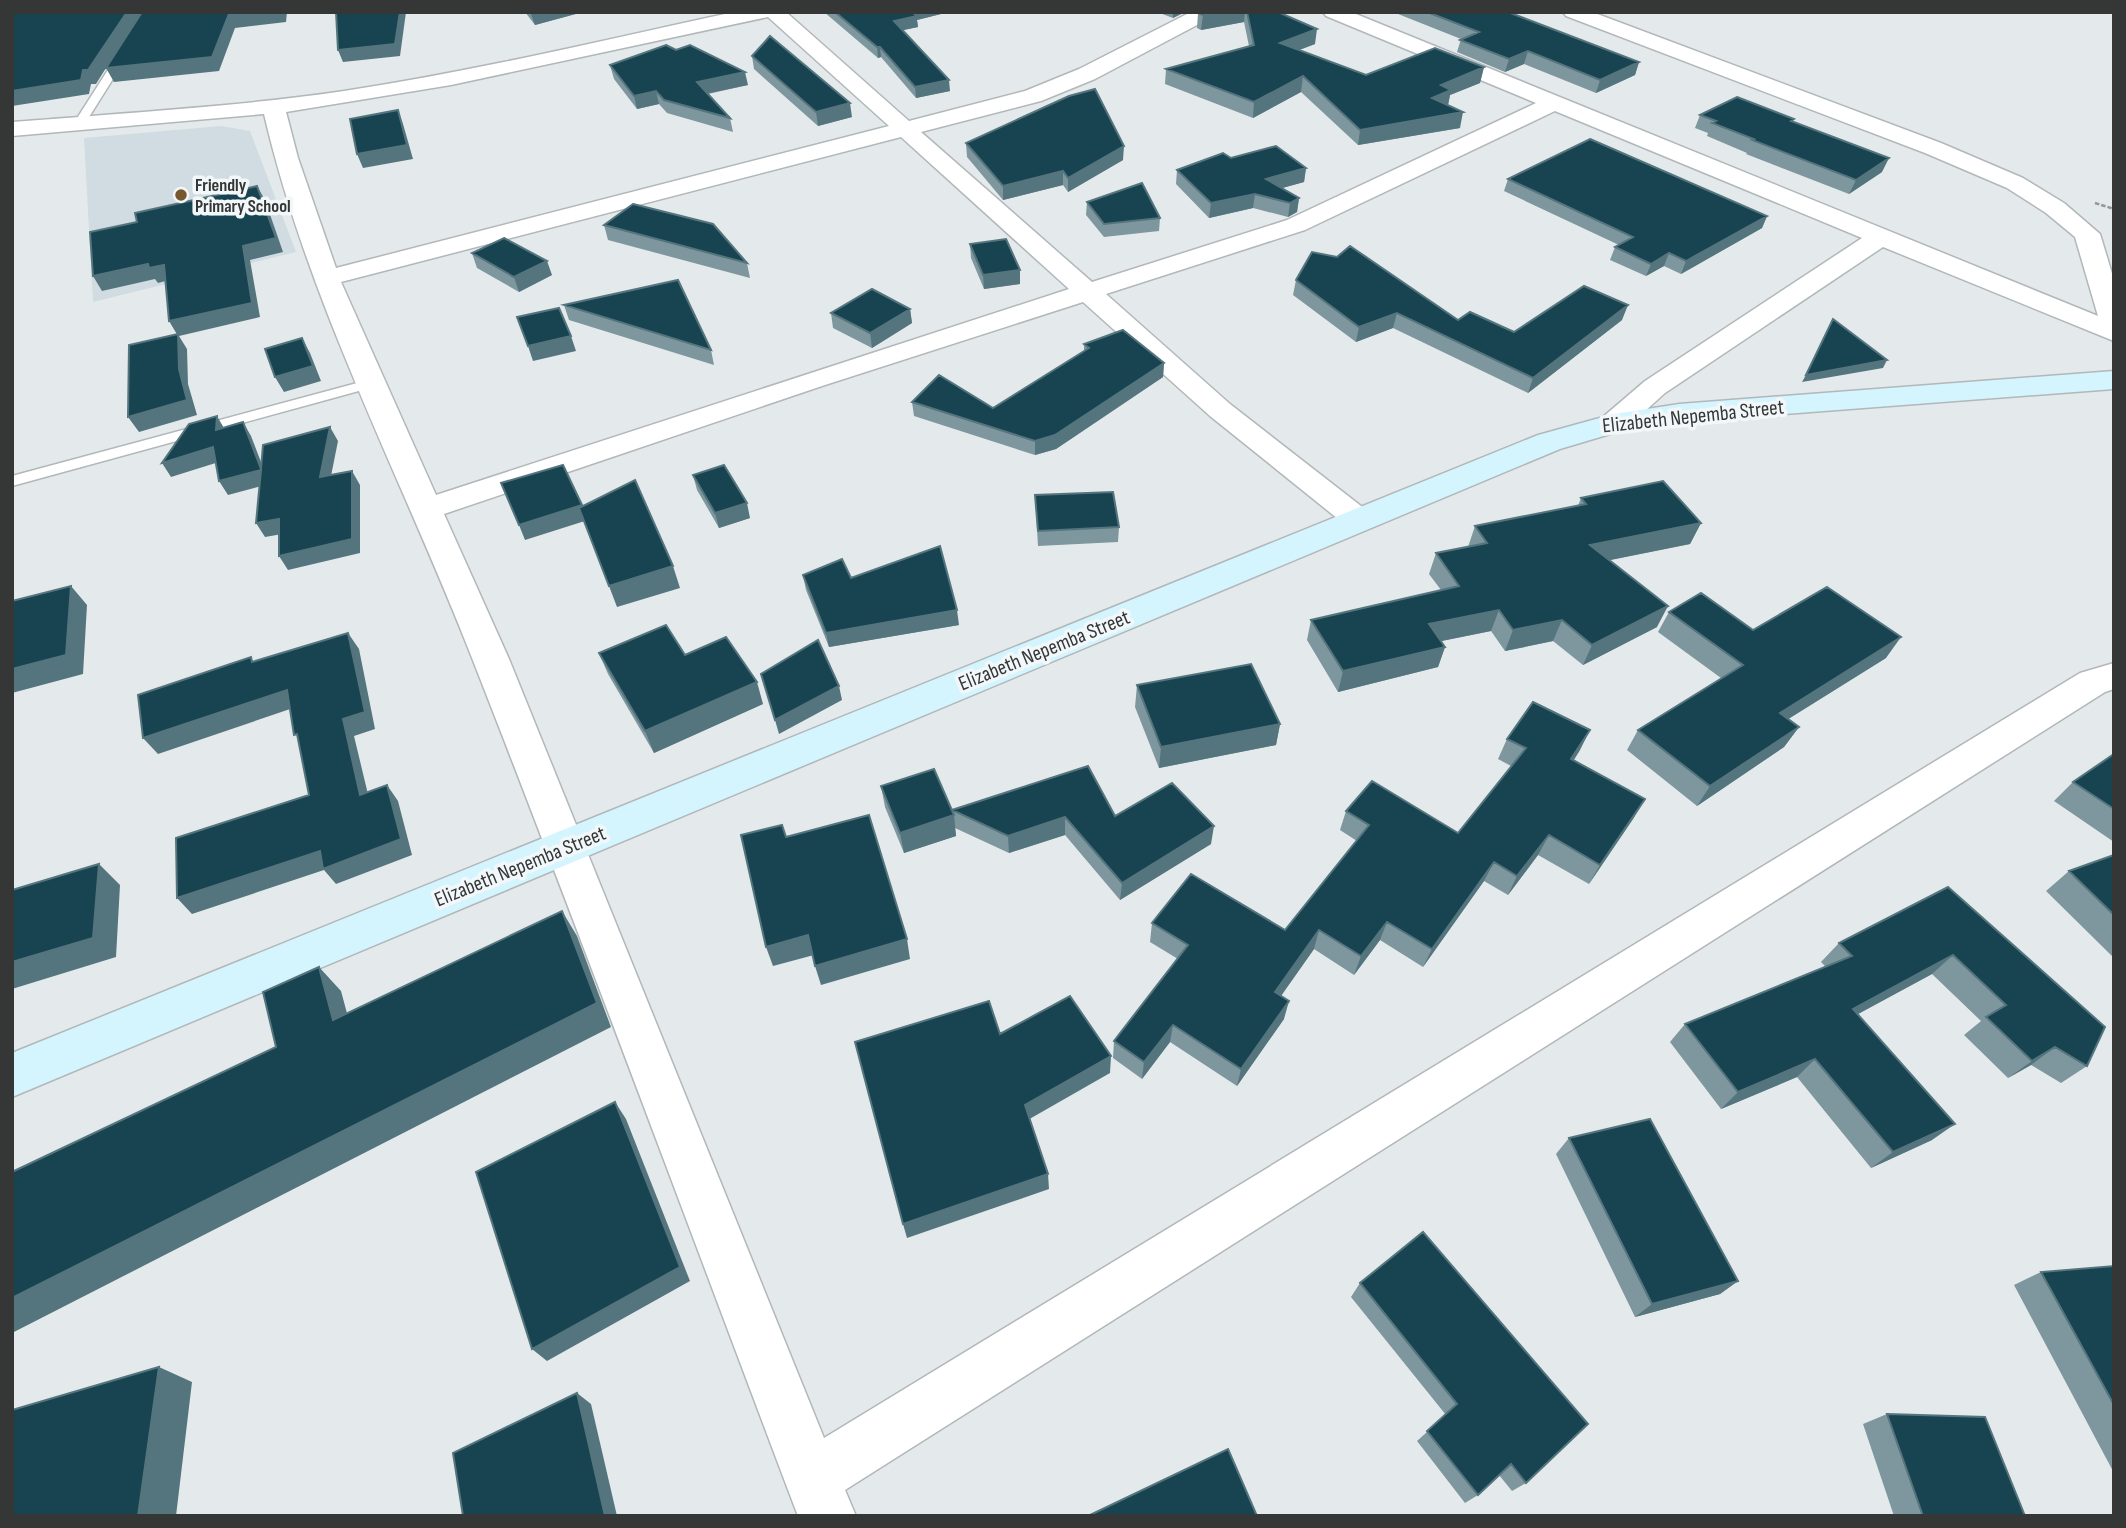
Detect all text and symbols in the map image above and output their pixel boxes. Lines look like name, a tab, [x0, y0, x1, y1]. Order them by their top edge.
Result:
place label: Friendly Primary School	[195, 175, 291, 217]
marker: Friendly Primary School	[173, 187, 189, 203]
street label: Elizabeth Nepemba Street	[1601, 395, 1785, 438]
street label: Elizabeth Nepemba Street	[955, 605, 1134, 696]
street label: Elizabeth Nepemba Street	[431, 821, 610, 912]

